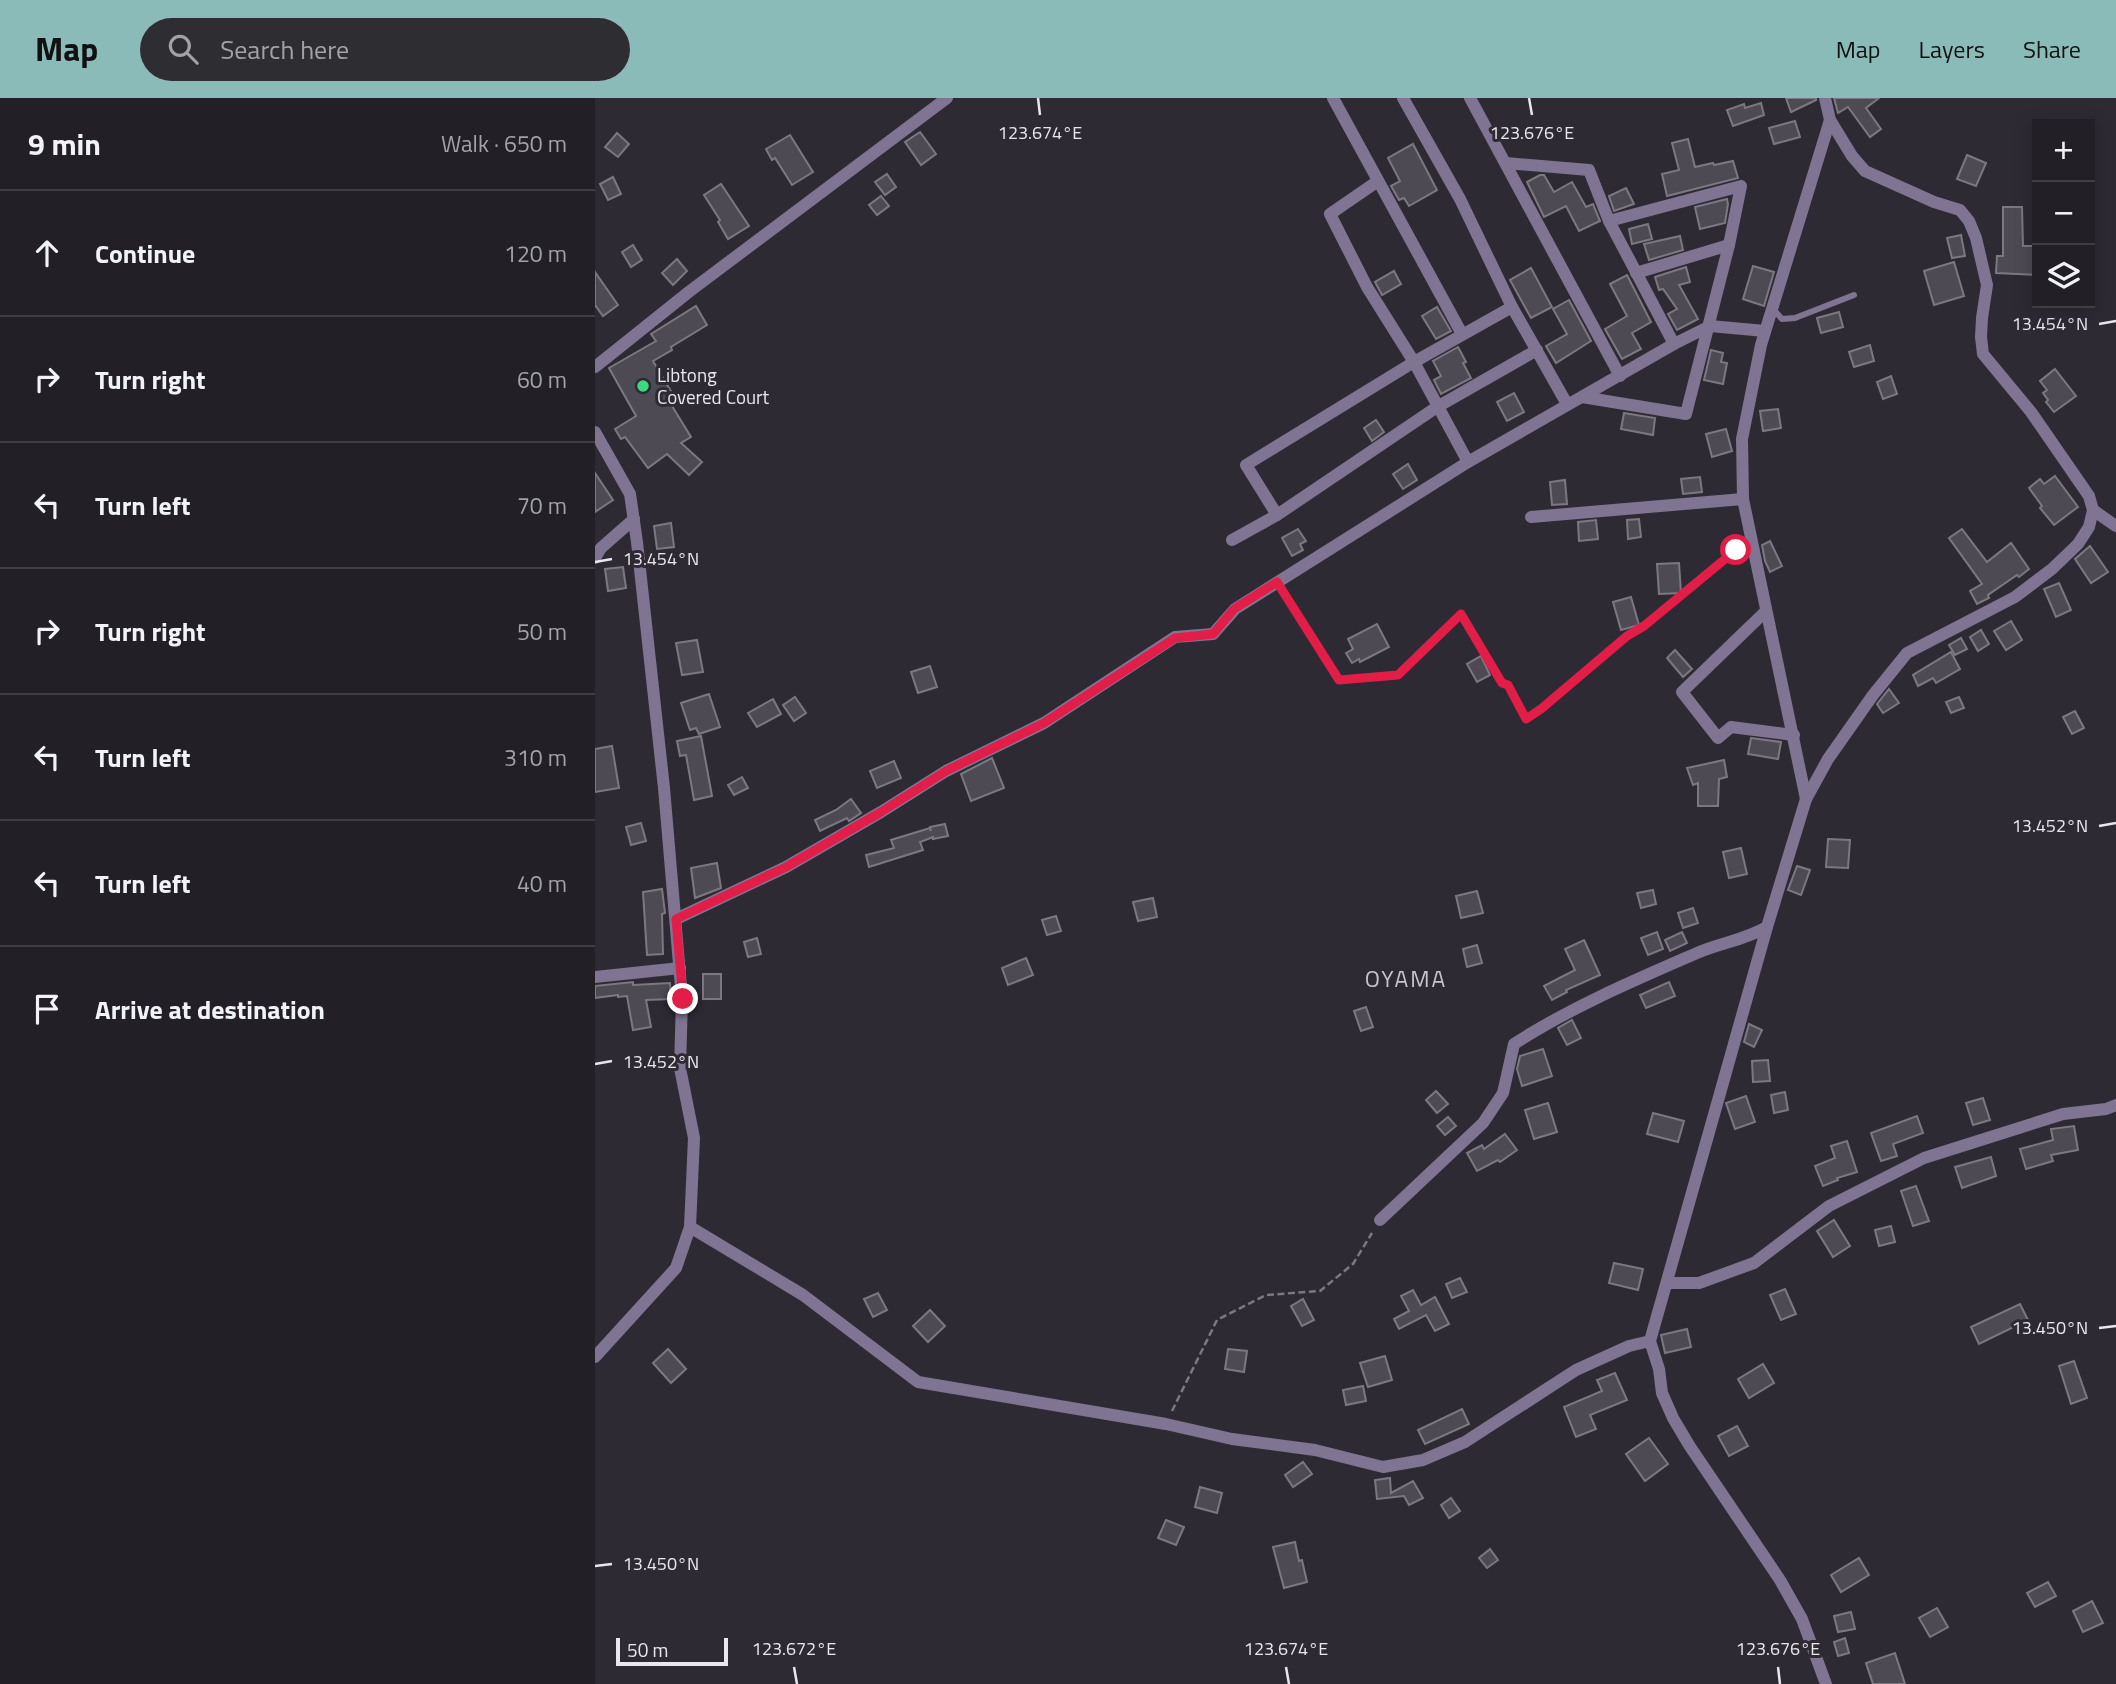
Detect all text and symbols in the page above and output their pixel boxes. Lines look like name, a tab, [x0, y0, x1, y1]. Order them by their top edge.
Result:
search box	[140, 18, 630, 81]
text: Map	[35, 24, 98, 74]
icon: search	[164, 30, 202, 68]
text: Search here	[220, 30, 349, 69]
text: Map	[1836, 31, 1881, 67]
text: Layers	[1919, 31, 1985, 67]
text: Share	[2023, 31, 2081, 67]
text: 123.674°E	[998, 119, 1082, 146]
text: 123.676°E	[1490, 119, 1574, 146]
map controls	[2032, 119, 2095, 308]
button: +	[2032, 119, 2095, 182]
text: 9 min	[28, 121, 101, 167]
text: Walk · 650 m	[441, 126, 567, 161]
button: −	[2032, 182, 2095, 245]
icon: ahead	[28, 234, 66, 272]
text: Continue	[95, 234, 195, 273]
text: 120 m	[504, 236, 567, 271]
button: layers	[2032, 245, 2095, 308]
text: 13.454°N	[2012, 310, 2088, 337]
icon: right	[28, 360, 66, 398]
text: Turn right	[95, 360, 206, 399]
place label: Libtong Covered Court	[657, 360, 770, 411]
text: 60 m	[517, 362, 567, 397]
marker: Libtong Covered Court	[635, 378, 651, 394]
icon: left	[28, 486, 66, 524]
text: Turn left	[95, 486, 190, 525]
text: 70 m	[517, 488, 567, 523]
route start	[1720, 534, 1751, 565]
text: 13.454°N	[623, 545, 699, 572]
icon: right	[28, 612, 66, 650]
text: Turn right	[95, 612, 206, 651]
text: 50 m	[517, 614, 567, 649]
icon: left	[28, 738, 66, 776]
text: Turn left	[95, 738, 190, 777]
text: 310 m	[504, 740, 567, 775]
text: 13.452°N	[2012, 812, 2088, 839]
icon: left	[28, 864, 66, 902]
text: Turn left	[95, 864, 190, 903]
text: 40 m	[517, 866, 567, 901]
district label: OYAMA	[1365, 961, 1447, 996]
route end	[667, 983, 698, 1014]
icon: arrive	[28, 990, 66, 1028]
text: Arrive at destination	[95, 990, 325, 1029]
text: 13.452°N	[623, 1048, 699, 1075]
text: 13.450°N	[2012, 1314, 2088, 1341]
text: 13.450°N	[623, 1550, 699, 1577]
scale bar	[616, 1635, 728, 1667]
text: 50 m	[627, 1635, 668, 1664]
text: 123.672°E	[752, 1635, 836, 1662]
text: 123.674°E	[1244, 1635, 1328, 1662]
text: 123.676°E	[1736, 1635, 1820, 1662]

